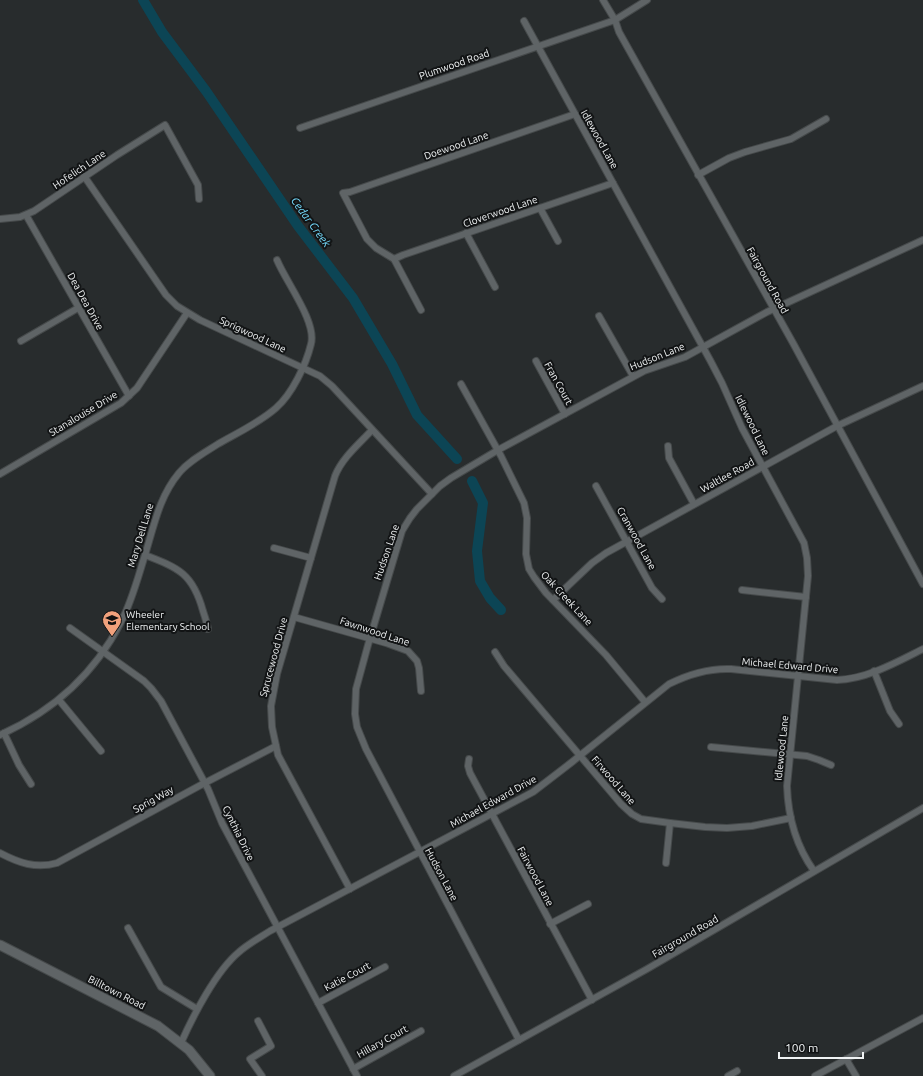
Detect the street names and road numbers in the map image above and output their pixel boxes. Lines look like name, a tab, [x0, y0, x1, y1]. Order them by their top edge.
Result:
street label: Plumwood Road	[418, 47, 491, 82]
street label: Idlewood Lane	[579, 108, 620, 171]
street label: Doewood Lane	[422, 129, 490, 162]
street label: Hofelich Lane	[51, 148, 108, 191]
street label: Cloverwood Lane	[461, 194, 539, 229]
street label: Fairground Road	[745, 245, 790, 315]
street label: Dea Dea Drive	[65, 271, 106, 332]
street label: Sprigwood Lane	[218, 314, 288, 355]
street label: Hudson Lane	[628, 340, 686, 372]
street label: Fran Court	[542, 360, 575, 407]
street label: Stanalouise Drive	[47, 389, 119, 438]
street label: Idlewood Lane	[733, 393, 772, 457]
street label: Waltlee Road	[698, 456, 756, 495]
street label: Mary Dell Lane	[125, 502, 155, 569]
street label: Cranwood Lane	[615, 505, 658, 571]
street label: Hudson Lane	[372, 523, 401, 581]
street label: Oak Creek Lane	[539, 569, 595, 628]
street label: Fawnwood Lane	[339, 615, 411, 648]
street label: Sprucewood Drive	[258, 616, 289, 698]
street label: Michael Edward Drive	[741, 656, 839, 675]
street label: Idlewood Lane	[773, 715, 790, 781]
street label: Firwood Lane	[590, 754, 638, 807]
street label: Michael Edward Drive	[448, 773, 538, 830]
street label: Sprig Way	[131, 784, 175, 815]
street label: Cynthia Drive	[220, 804, 257, 863]
street label: Fairwood Lane	[515, 845, 556, 908]
street label: Hudson Lane	[423, 846, 460, 903]
street label: Fairground Road	[650, 913, 720, 960]
street label: Katie Court	[322, 960, 372, 993]
street label: Billtown Road	[86, 973, 147, 1012]
street label: Hillary Court	[355, 1023, 410, 1060]

